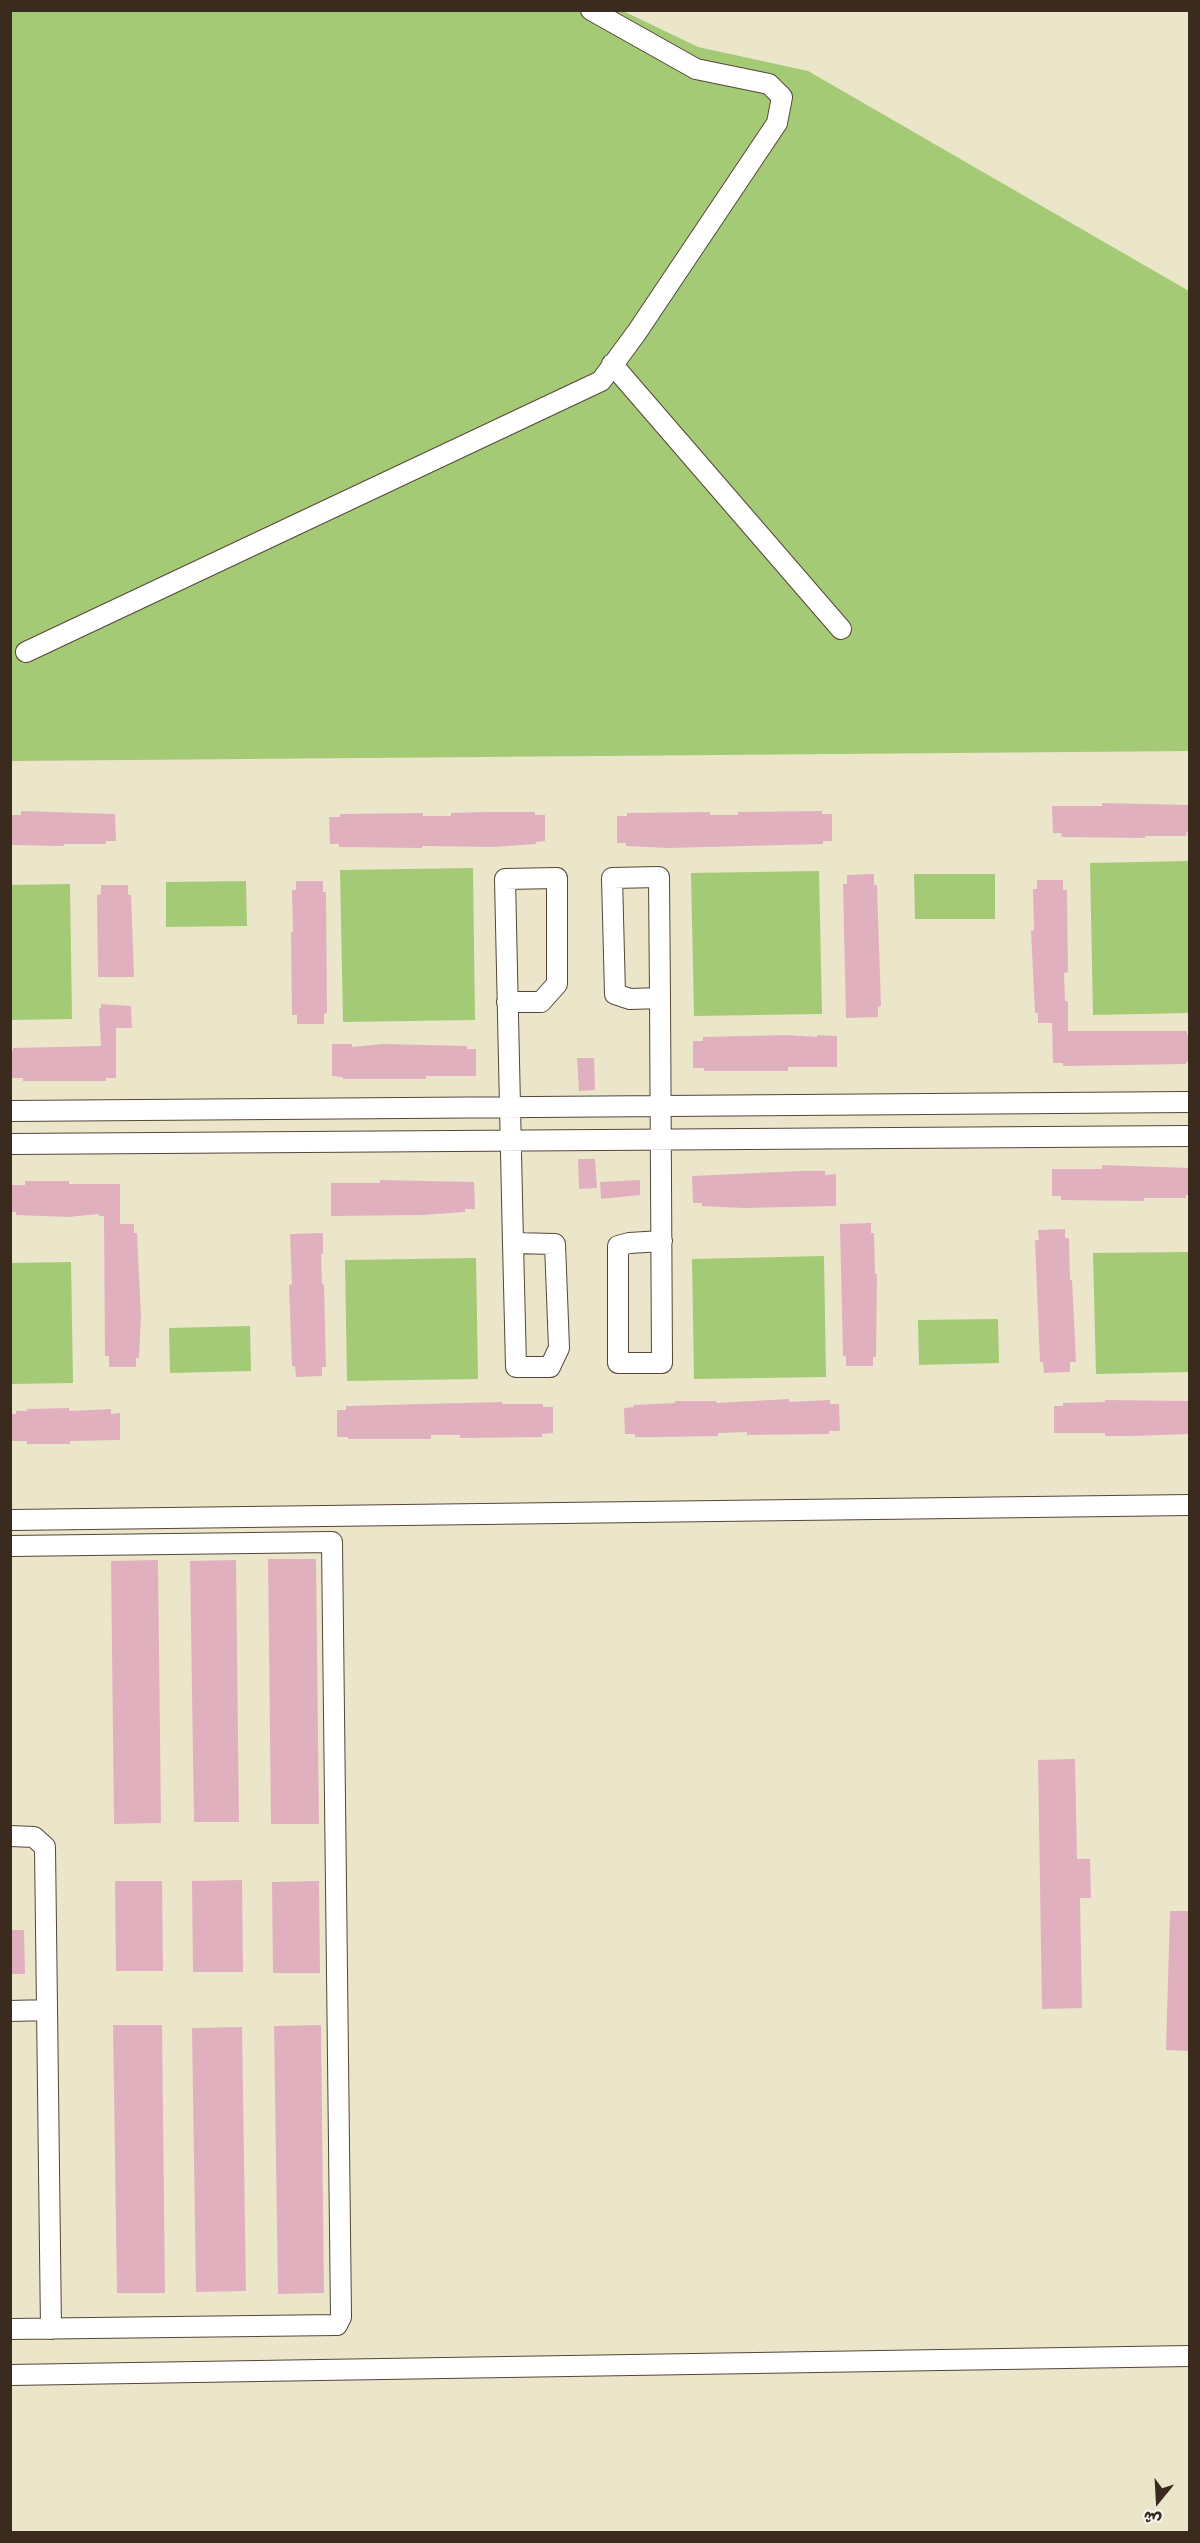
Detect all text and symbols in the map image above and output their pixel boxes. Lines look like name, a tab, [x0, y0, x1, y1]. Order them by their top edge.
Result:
north arrow	[1128, 2471, 1188, 2531]
text: ش	[1141, 2506, 1164, 2530]

